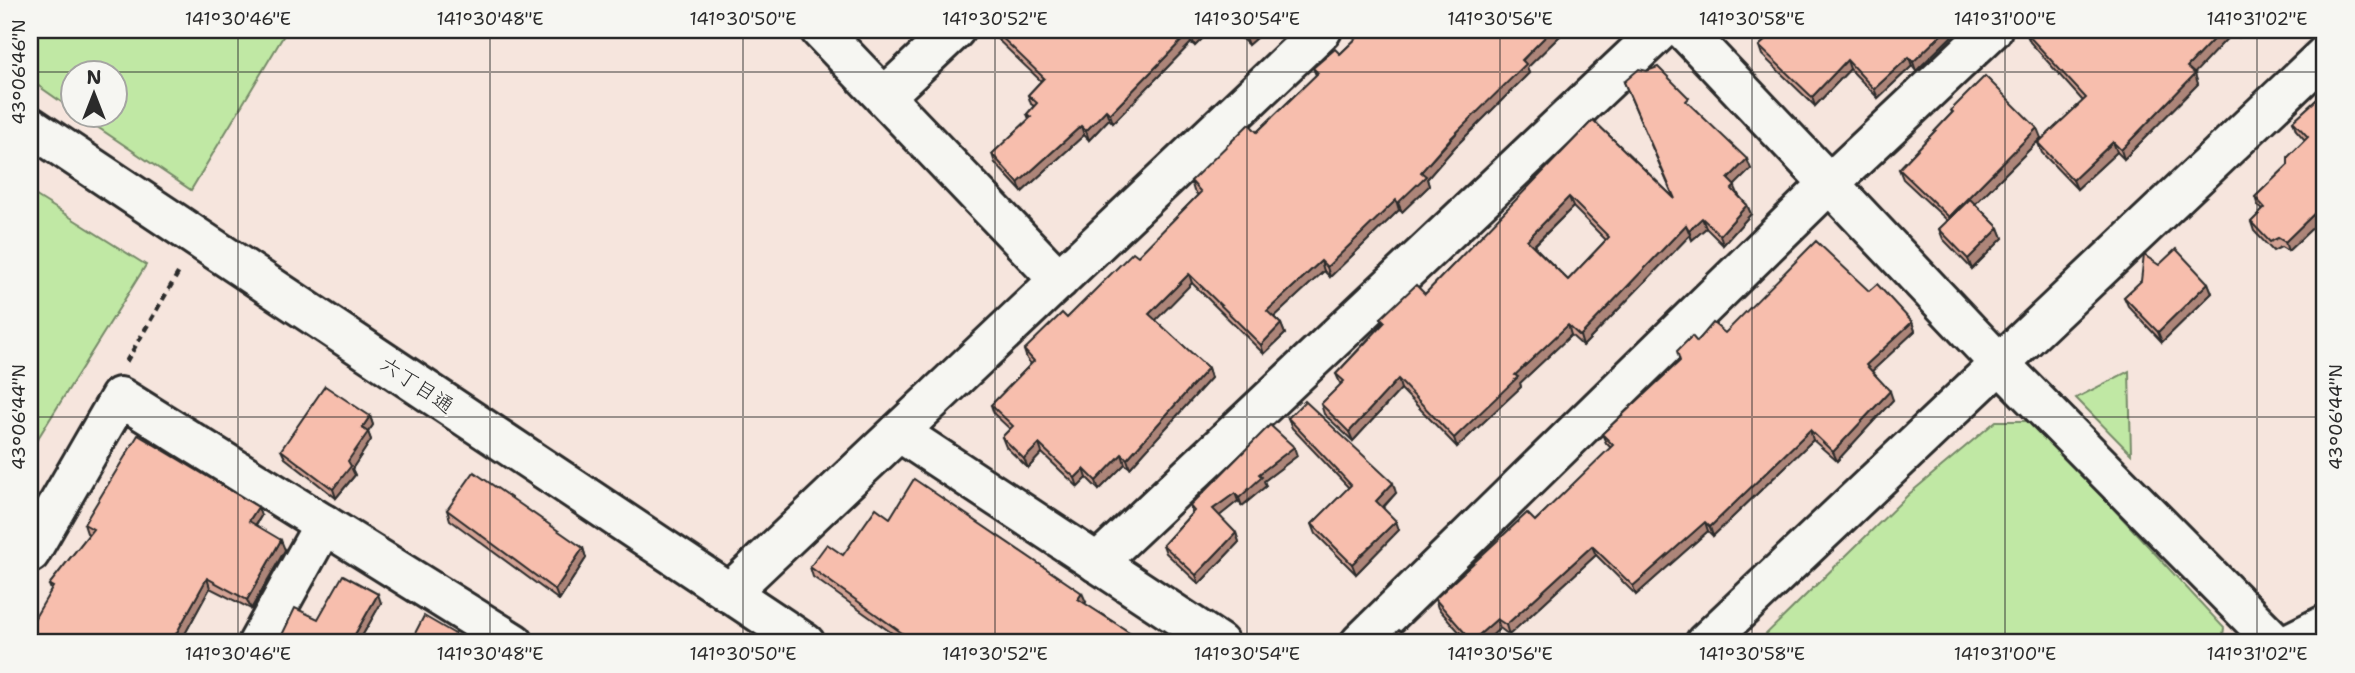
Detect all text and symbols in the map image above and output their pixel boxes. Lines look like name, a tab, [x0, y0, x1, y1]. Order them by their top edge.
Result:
text: 141°30'46"E	[185, 7, 291, 31]
text: 141°30'48"E	[436, 7, 544, 31]
text: 141°30'50"E	[690, 7, 796, 31]
text: 141°30'52"E	[942, 7, 1048, 31]
text: 141°30'54"E	[1194, 7, 1300, 31]
text: 141°30'56"E	[1447, 7, 1553, 31]
text: 141°30'58"E	[1699, 7, 1805, 31]
text: 141°31'00"E	[1954, 7, 2056, 31]
text: 141°31'02"E	[2207, 7, 2307, 31]
text: 43°06'46"N	[7, 19, 31, 125]
north arrow	[60, 60, 130, 130]
text: N	[86, 65, 102, 90]
street label: 六丁目通	[374, 350, 460, 420]
text: 43°06'44"N	[7, 364, 31, 470]
text: 43°06'44"N	[2324, 364, 2348, 470]
text: 141°30'46"E	[185, 642, 291, 666]
text: 141°30'48"E	[436, 642, 544, 666]
text: 141°30'50"E	[690, 642, 796, 666]
text: 141°30'52"E	[942, 642, 1048, 666]
text: 141°30'54"E	[1194, 642, 1300, 666]
text: 141°30'56"E	[1447, 642, 1553, 666]
text: 141°30'58"E	[1699, 642, 1805, 666]
text: 141°31'00"E	[1954, 642, 2056, 666]
text: 141°31'02"E	[2207, 642, 2307, 666]

